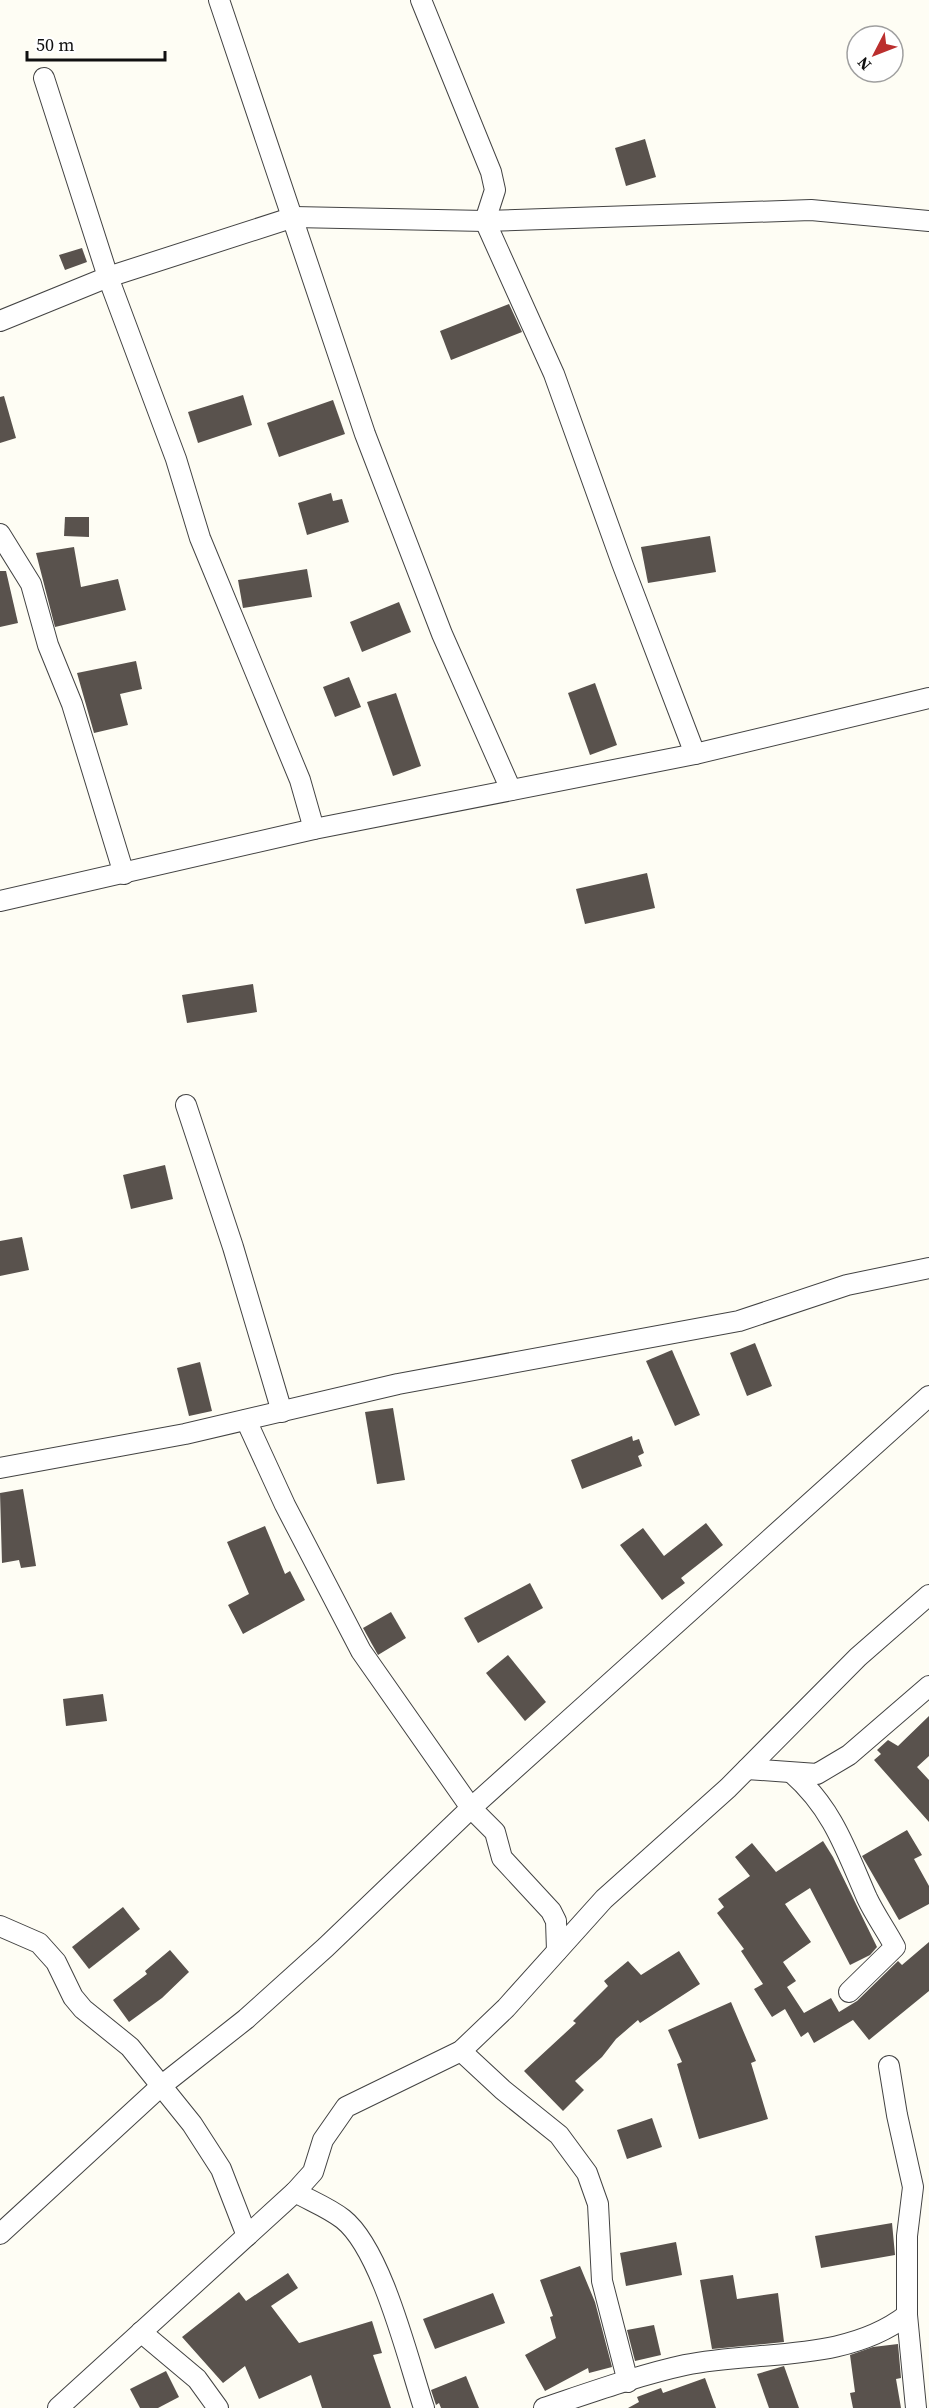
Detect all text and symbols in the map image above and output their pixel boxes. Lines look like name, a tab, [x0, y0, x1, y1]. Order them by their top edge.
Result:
scale bar	[27, 24, 165, 62]
north arrow	[845, 24, 905, 84]
text: 50 m	[36, 32, 74, 57]
text: N	[852, 52, 876, 76]

